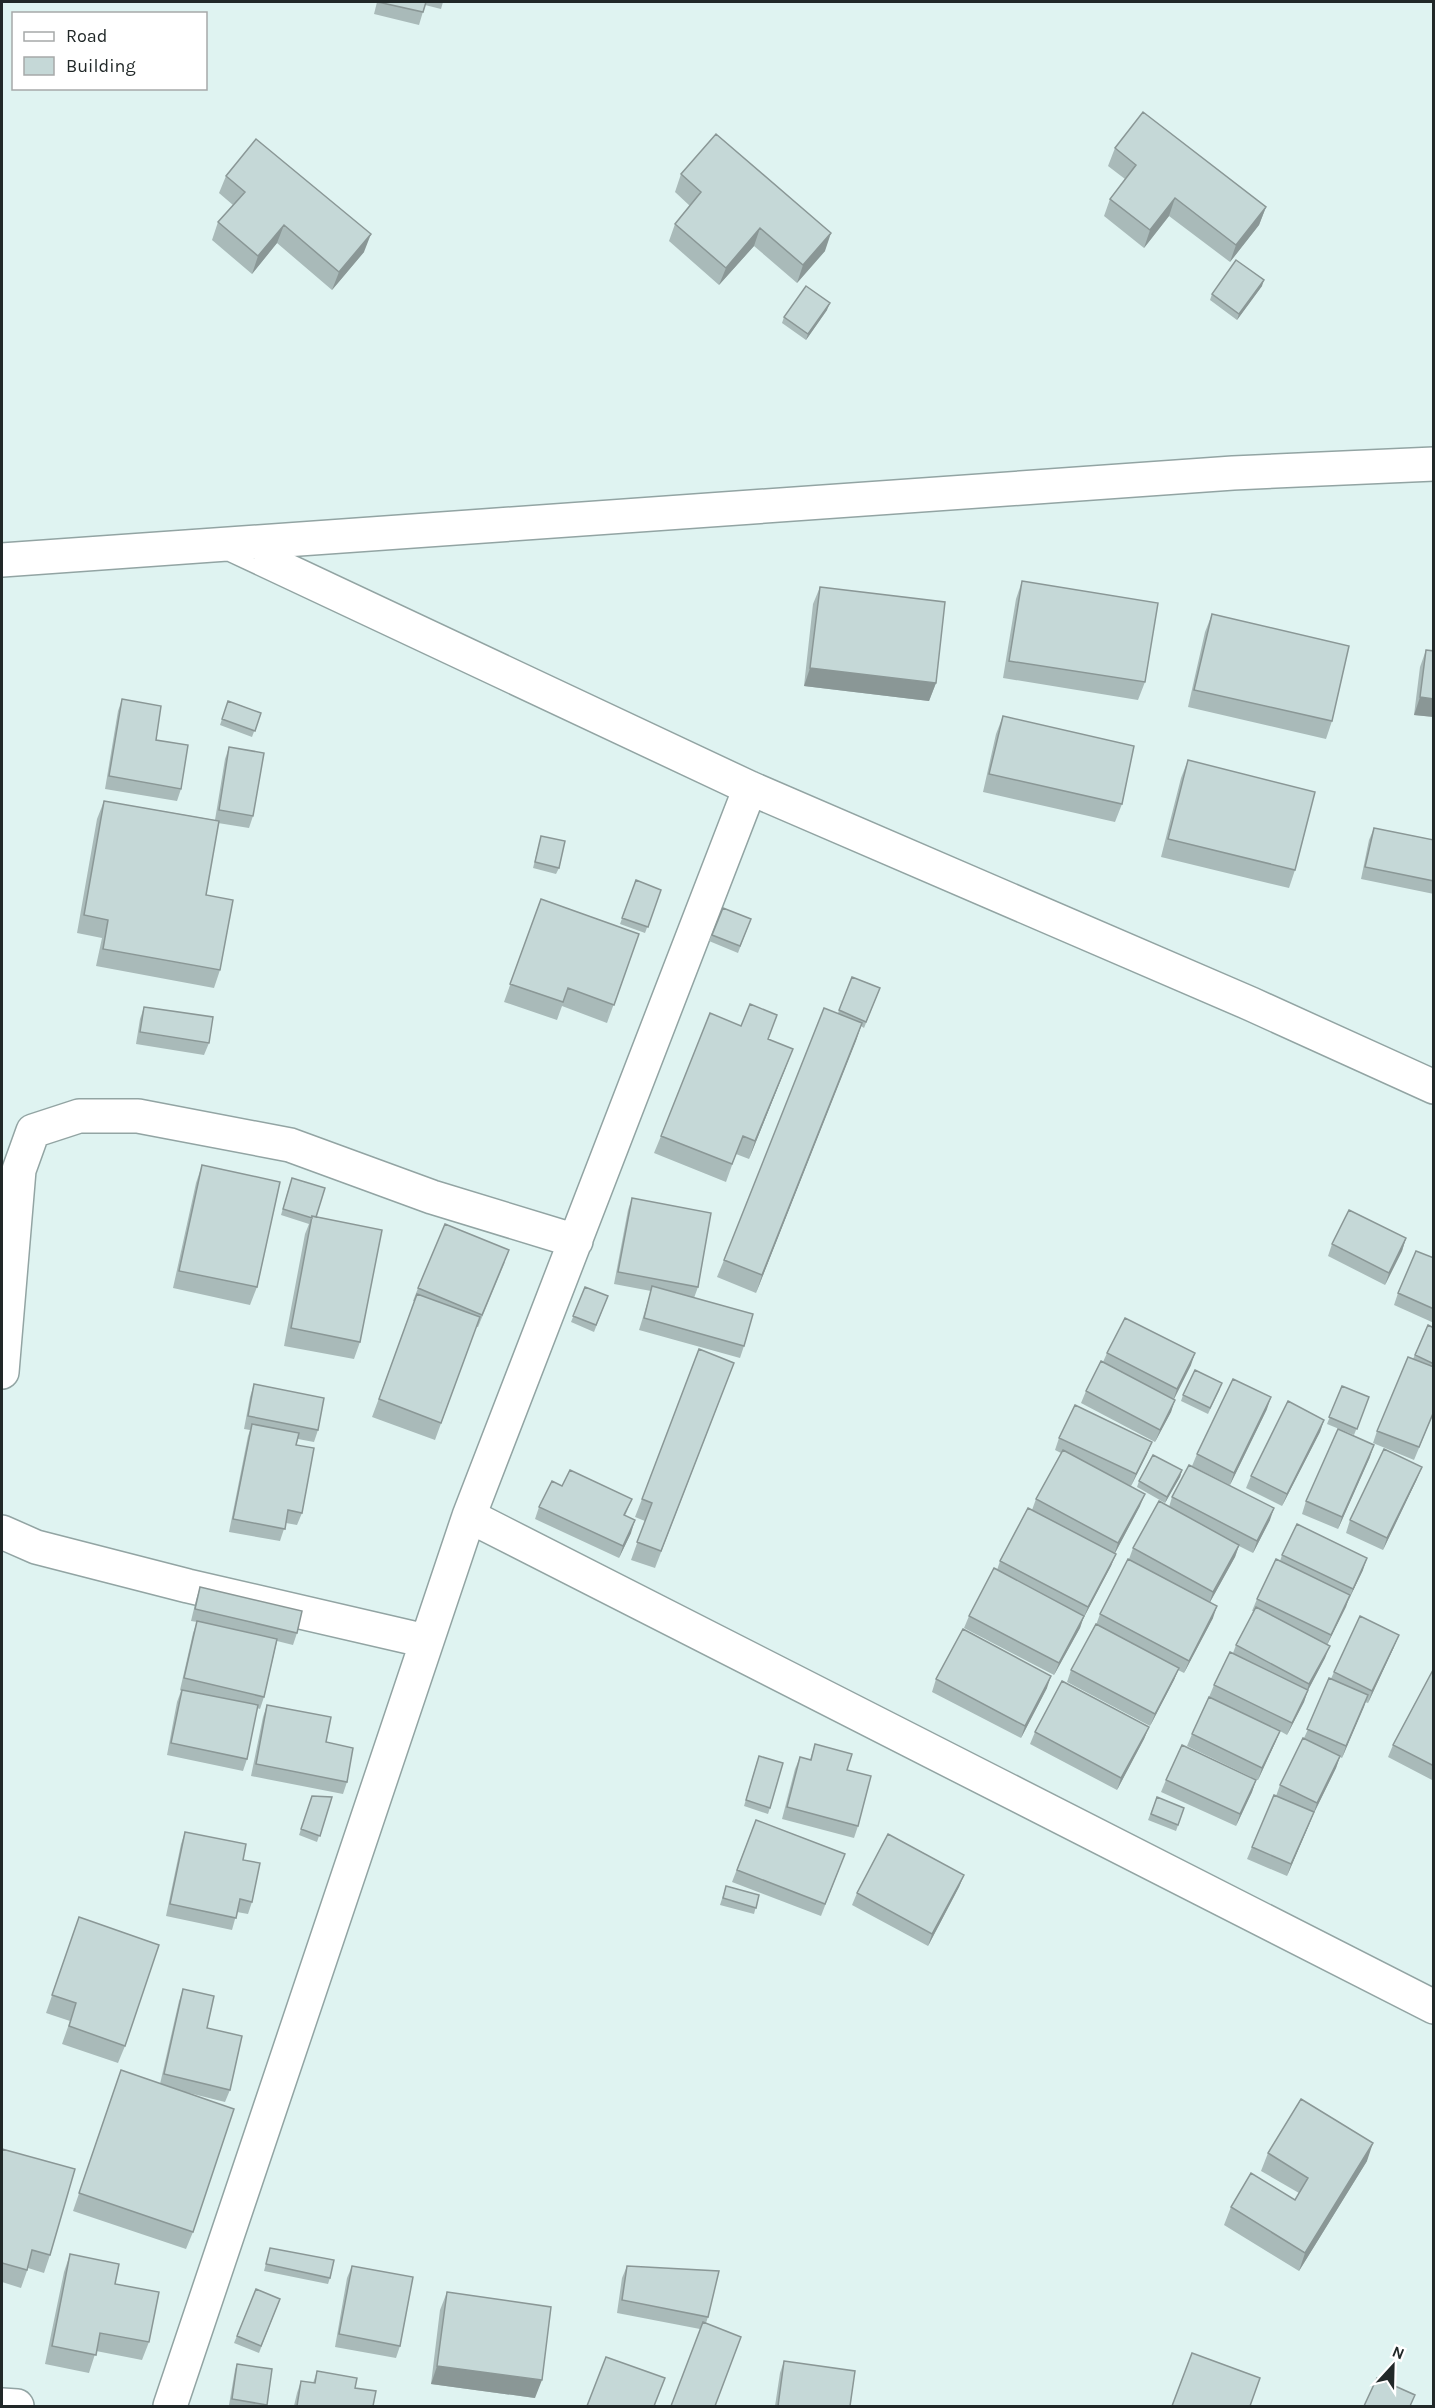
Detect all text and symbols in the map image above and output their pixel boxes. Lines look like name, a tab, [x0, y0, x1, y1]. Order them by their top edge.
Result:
legend	[12, 12, 207, 90]
text: Road	[66, 25, 107, 47]
text: Building	[66, 55, 136, 77]
north arrow	[1363, 2336, 1423, 2396]
text: N	[1390, 2342, 1407, 2364]

